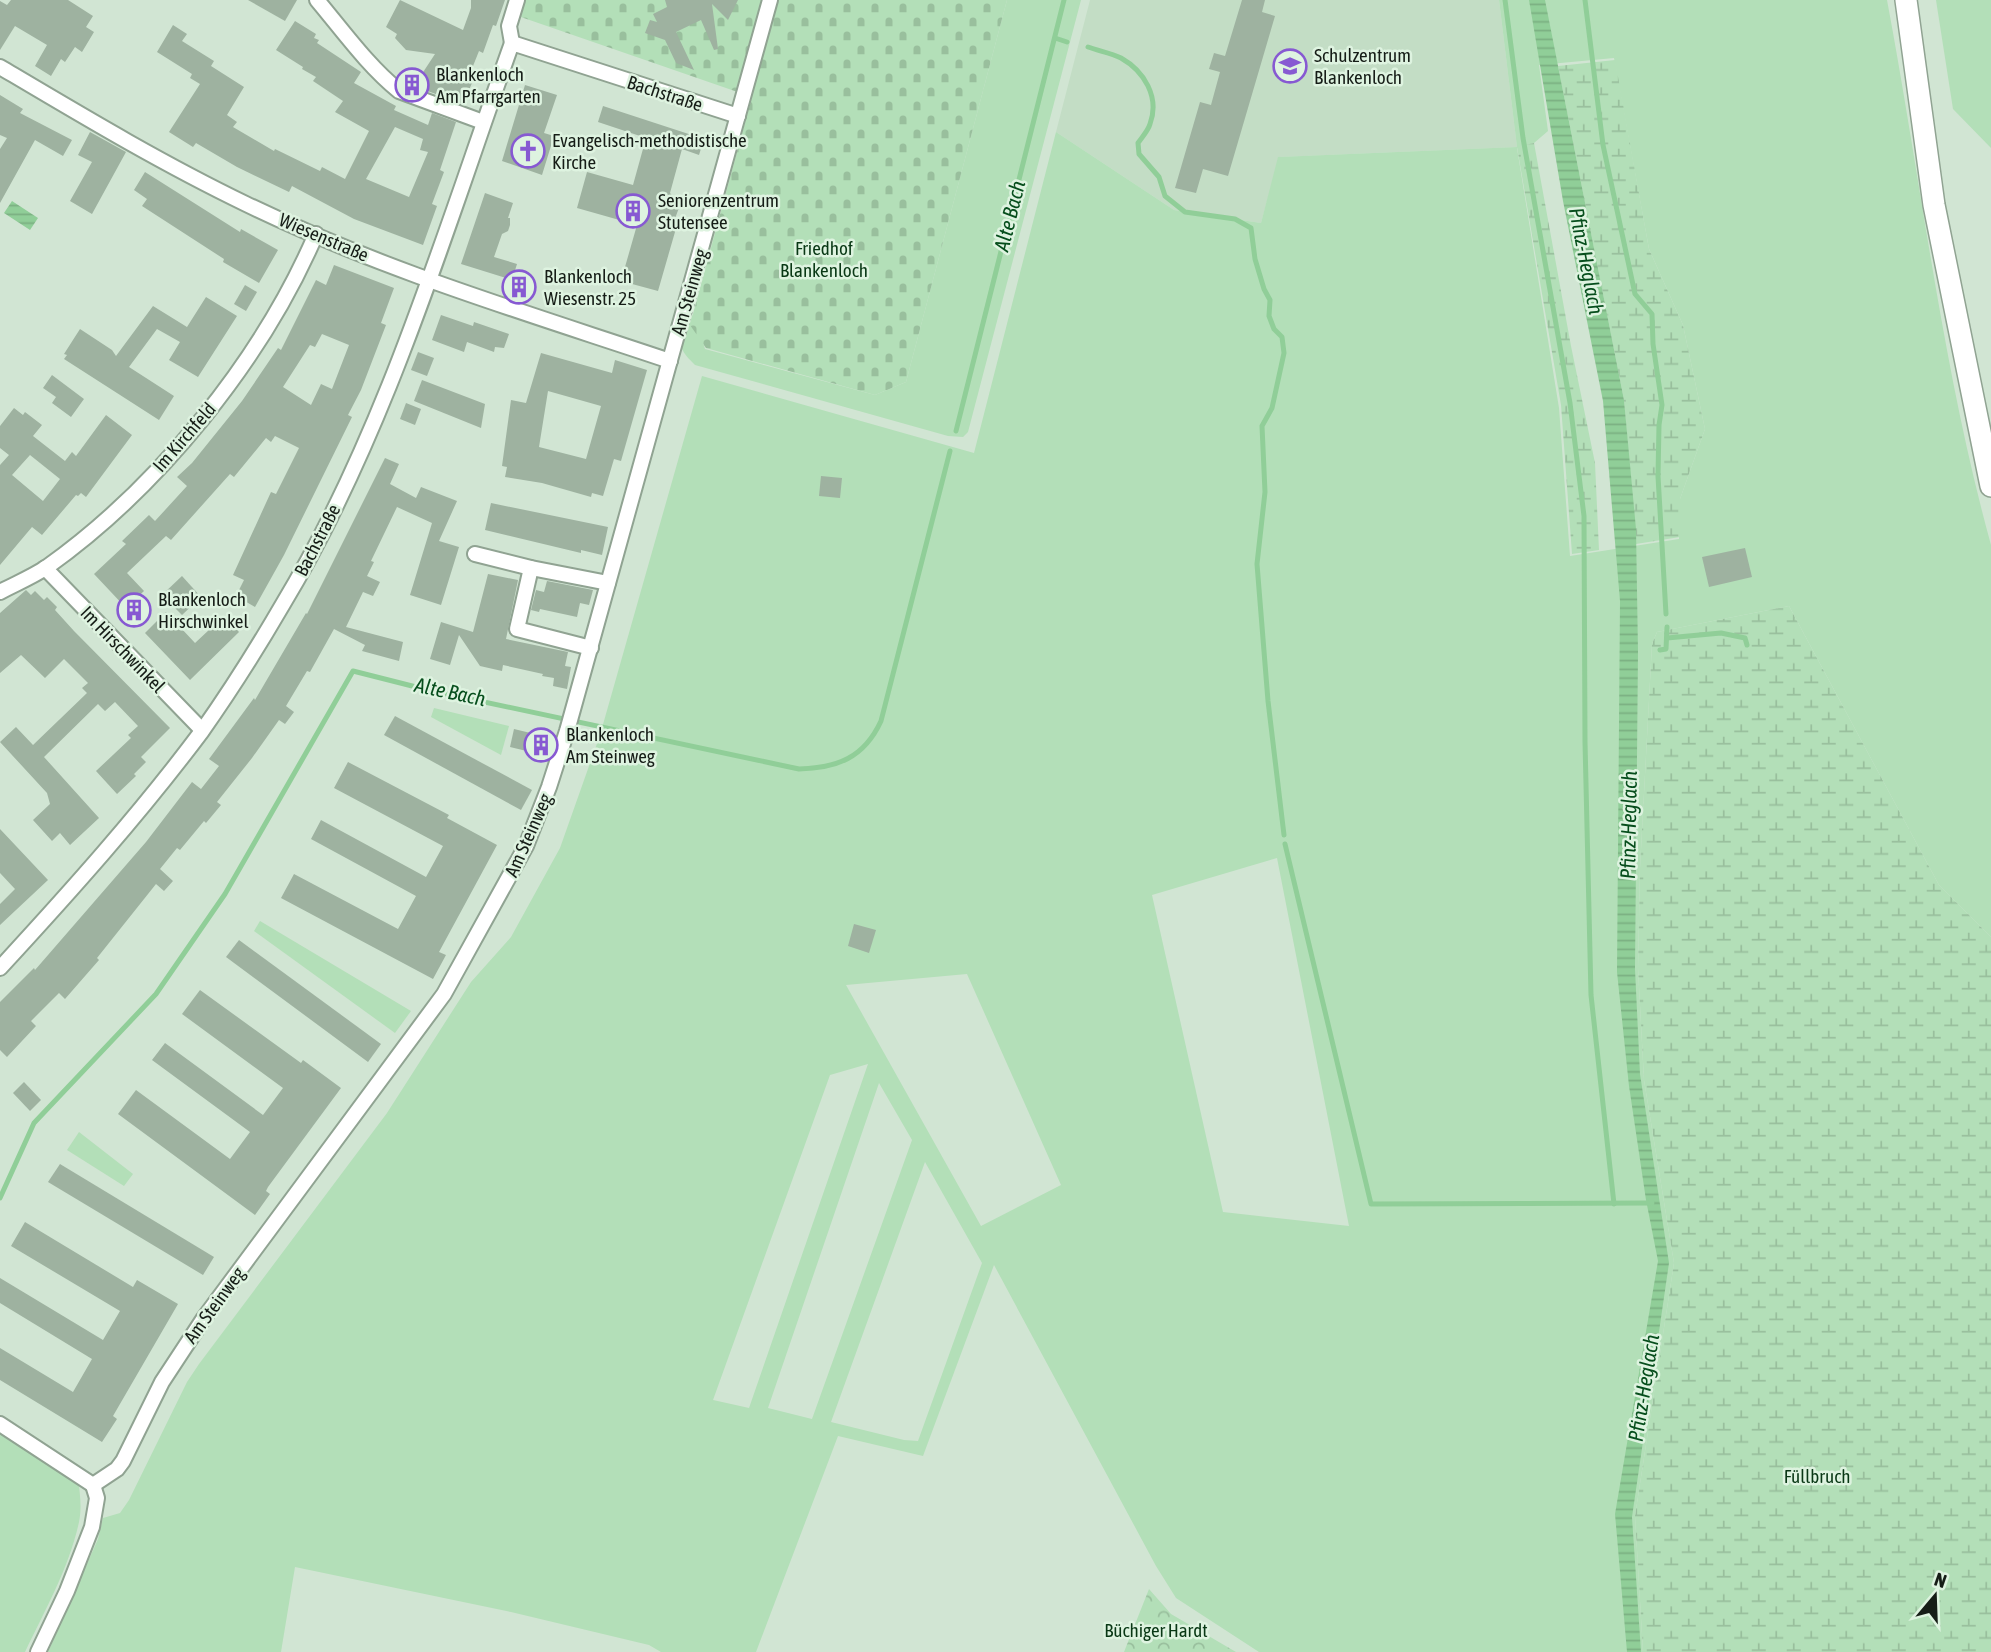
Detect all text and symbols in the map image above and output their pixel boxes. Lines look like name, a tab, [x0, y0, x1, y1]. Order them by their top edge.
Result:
place label: Schulzentrum Blankenloch	[1314, 44, 1411, 88]
school or university icon: Schulzentrum Blankenloch	[1271, 47, 1309, 85]
place label: Blankenloch Am Pfarrgarten	[436, 63, 541, 107]
building icon: Blankenloch Am Pfarrgarten	[393, 66, 431, 104]
street label: Bachstraße	[625, 71, 705, 115]
place label: Evangelisch-methodistische Kirche	[552, 129, 747, 173]
church icon: Evangelisch-methodistische Kirche	[509, 132, 547, 170]
water label: Alte Bach	[988, 178, 1029, 254]
place label: Seniorenzentrum Stutensee	[658, 189, 779, 233]
building icon: Seniorenzentrum Stutensee	[614, 192, 652, 230]
water label: Pfinz-Heglach	[1565, 205, 1609, 316]
street label: Wiesenstraße	[276, 208, 372, 266]
park label: Friedhof Blankenloch	[780, 237, 868, 281]
street label: Am Steinweg	[666, 245, 712, 338]
place label: Blankenloch Wiesenstr. 25	[544, 265, 636, 309]
building icon: Blankenloch Wiesenstr. 25	[500, 268, 538, 306]
street label: Im Kirchfeld	[148, 398, 220, 476]
street label: Bachstraße	[290, 500, 344, 580]
place label: Blankenloch Hirschwinkel	[158, 588, 249, 632]
building icon: Blankenloch Hirschwinkel	[115, 591, 153, 629]
street label: Im Hirschwinkel	[76, 601, 170, 697]
water label: Alte Bach	[412, 672, 488, 710]
place label: Blankenloch Am Steinweg	[566, 723, 656, 767]
building icon: Blankenloch Am Steinweg	[522, 726, 560, 764]
water label: Pfinz-Heglach	[1615, 771, 1641, 879]
street label: Am Steinweg	[500, 789, 556, 880]
street label: Am Steinweg	[179, 1262, 250, 1347]
water label: Pfinz-Heglach	[1623, 1333, 1663, 1443]
park label: Füllbruch	[1784, 1465, 1850, 1487]
north arrow	[1900, 1561, 1970, 1631]
text: N	[1932, 1568, 1949, 1592]
park label: Büchiger Hardt	[1104, 1619, 1208, 1641]

